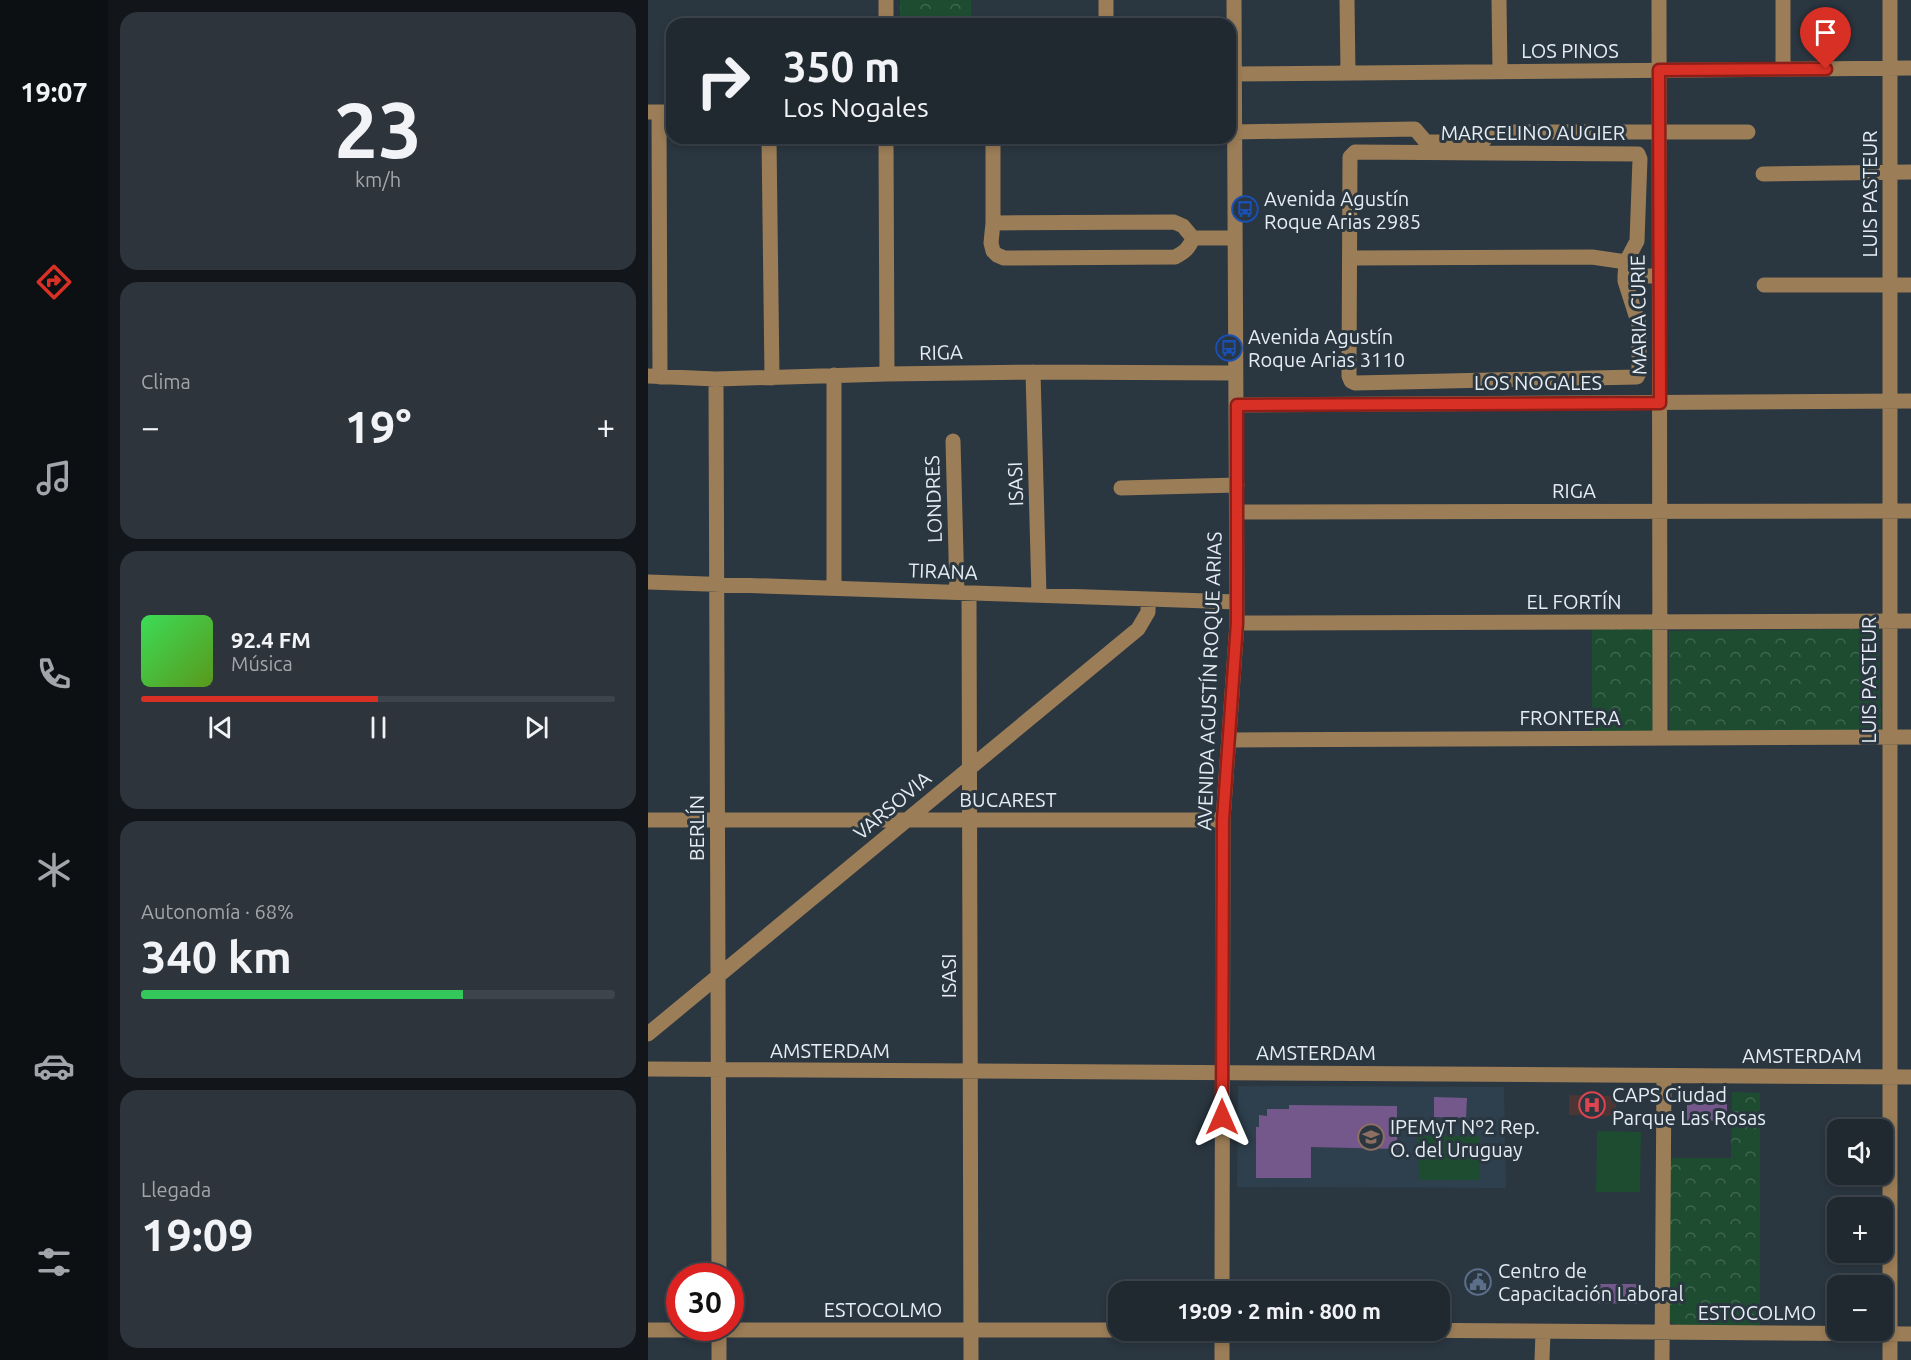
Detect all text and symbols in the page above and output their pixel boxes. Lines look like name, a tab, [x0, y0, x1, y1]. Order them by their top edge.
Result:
pin	[1800, 7, 1851, 69]
icon: arrive	[1809, 16, 1842, 49]
street label: LOS PINOS	[1521, 39, 1619, 62]
icon: right	[684, 42, 762, 120]
text: 350 m	[783, 43, 900, 90]
text: 19:07	[20, 77, 88, 107]
text: 23	[334, 85, 422, 173]
text: Los Nogales	[783, 92, 929, 122]
street label: MARCELINO AUGIER	[1441, 121, 1625, 144]
street label: LUIS PASTEUR	[1858, 130, 1881, 258]
text: km/h	[355, 168, 401, 191]
place label: Avenida Agustín Roque Arias 2985	[1264, 187, 1421, 233]
bus stop icon: Avenida Agustín Roque Arias 2985	[1230, 194, 1260, 224]
street label: MARIA CURIE	[1625, 255, 1651, 375]
icon: directions	[33, 261, 75, 303]
place label: Avenida Agustín Roque Arias 3110	[1248, 325, 1405, 371]
bus stop icon: Avenida Agustín Roque Arias 3110	[1214, 333, 1244, 363]
street label: RIGA	[919, 340, 963, 364]
text: Clima	[141, 370, 191, 393]
street label: LOS NOGALES	[1474, 371, 1602, 394]
text: 19°	[345, 401, 411, 452]
text: −	[141, 408, 160, 445]
text: +	[596, 408, 615, 445]
street label: LONDRES	[920, 455, 946, 543]
icon: music	[33, 457, 75, 499]
street label: ISASI	[1003, 461, 1027, 507]
street label: RIGA	[1552, 479, 1596, 502]
street label: AVENIDA AGUSTÍN ROQUE ARIAS	[1192, 531, 1226, 831]
street label: TIRANA	[908, 558, 978, 584]
street label: EL FORTÍN	[1527, 590, 1621, 613]
street label: LUIS PASTEUR	[1857, 616, 1880, 744]
text: 92.4 FM	[231, 627, 311, 652]
text: Música	[231, 652, 293, 675]
icon: phone	[33, 653, 75, 695]
street label: FRONTERA	[1519, 706, 1621, 729]
icon: previous	[204, 711, 237, 744]
icon: pause	[362, 711, 395, 744]
icon: next	[520, 711, 553, 744]
street label: VARSOVIA	[849, 766, 935, 844]
street label: BUCAREST	[959, 788, 1057, 811]
street label: BERLÍN	[685, 795, 708, 861]
icon: climate	[33, 849, 75, 891]
text: Autonomía · 68%	[141, 900, 294, 923]
text: 340 km	[141, 931, 292, 982]
street label: ISASI	[937, 954, 960, 998]
street label: AMSTERDAM	[770, 1039, 890, 1062]
street label: AMSTERDAM	[1256, 1041, 1376, 1064]
street label: AMSTERDAM	[1742, 1044, 1862, 1067]
icon: car	[33, 1045, 75, 1087]
place label: CAPS Ciudad Parque Las Rosas	[1612, 1083, 1766, 1129]
position arrow	[1190, 1085, 1254, 1149]
hospital icon: CAPS Ciudad Parque Las Rosas	[1577, 1090, 1607, 1120]
place label: IPEMyT Nº2 Rep. O. del Uruguay	[1390, 1115, 1540, 1161]
map controls	[1827, 1119, 1893, 1341]
button: sound	[1827, 1119, 1893, 1185]
school or university icon: IPEMyT Nº2 Rep. O. del Uruguay	[1356, 1122, 1386, 1152]
text: Llegada	[141, 1178, 211, 1201]
button: +	[1827, 1197, 1893, 1263]
text: 19:09	[141, 1209, 254, 1260]
icon: filters	[33, 1241, 75, 1283]
place label: Centro de Capacitación Laboral	[1498, 1259, 1684, 1305]
speed limit sign: 30	[666, 1263, 744, 1341]
public building icon: Centro de Capacitación Laboral	[1463, 1267, 1493, 1297]
button: −	[1827, 1275, 1893, 1341]
street label: ESTOCOLMO	[824, 1298, 942, 1321]
text: 19:09 · 2 min · 800 m	[1177, 1298, 1381, 1323]
street label: ESTOCOLMO	[1698, 1301, 1816, 1324]

